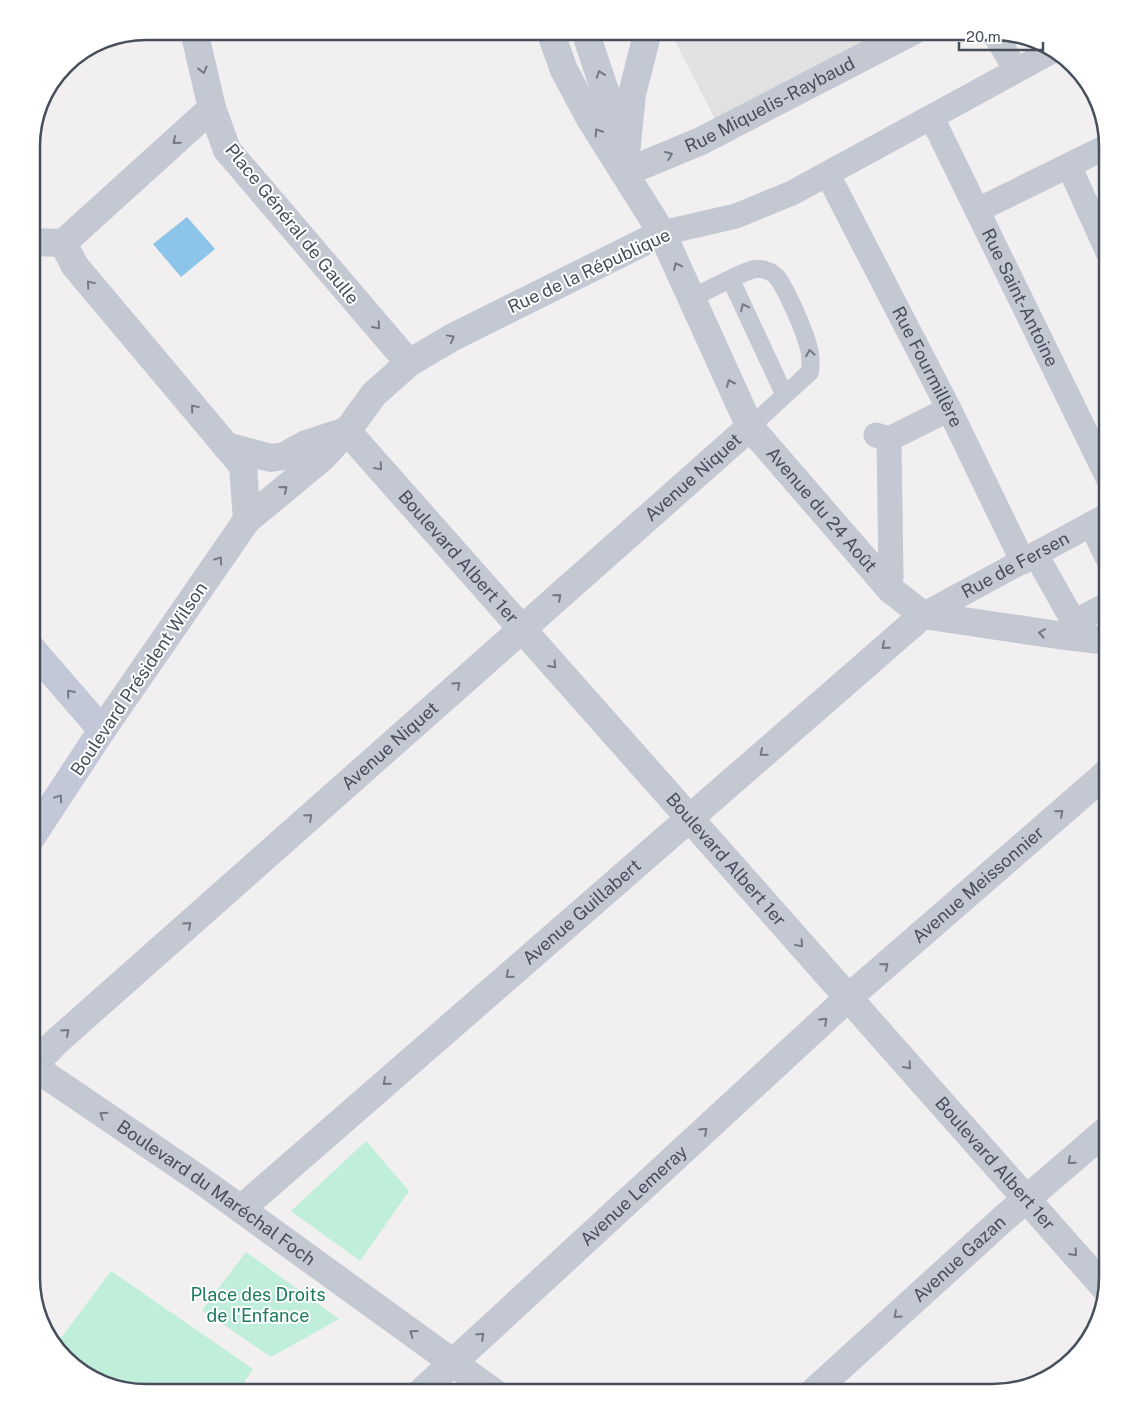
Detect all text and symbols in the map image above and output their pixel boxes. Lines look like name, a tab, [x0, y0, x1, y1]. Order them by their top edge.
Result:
scale bar	[959, 20, 1043, 52]
text: 20 m	[966, 28, 1001, 45]
street label: Rue Miquelis-Raybaud	[682, 52, 858, 157]
one-way arrow	[197, 65, 208, 74]
one-way arrow	[596, 70, 606, 78]
one-way arrow	[595, 128, 605, 137]
one-way arrow	[172, 135, 181, 144]
street label: Place Général de Gaulle	[221, 139, 364, 308]
one-way arrow	[664, 150, 673, 161]
street label: Rue de la République	[504, 224, 673, 317]
street label: Rue Saint-Antoine	[978, 225, 1063, 370]
one-way arrow	[673, 262, 683, 271]
one-way arrow	[87, 281, 95, 290]
one-way arrow	[739, 303, 750, 312]
street label: Rue Fourmillère	[888, 303, 967, 430]
one-way arrow	[371, 321, 380, 330]
one-way arrow	[445, 335, 454, 345]
one-way arrow	[805, 348, 815, 357]
one-way arrow	[725, 379, 736, 388]
one-way arrow	[191, 405, 200, 414]
street label: Avenue Niquet	[640, 429, 746, 525]
street label: Avenue du 24 Août	[762, 443, 881, 576]
one-way arrow	[374, 462, 383, 471]
street label: Boulevard Albert 1er	[394, 486, 523, 627]
one-way arrow	[278, 487, 287, 495]
street label: Rue de Fersen	[958, 527, 1073, 602]
one-way arrow	[213, 556, 222, 566]
street label: Boulevard Président Wilson	[66, 578, 211, 780]
one-way arrow	[552, 593, 561, 602]
one-way arrow	[1038, 628, 1046, 639]
one-way arrow	[882, 640, 891, 649]
one-way arrow	[548, 659, 556, 668]
one-way arrow	[451, 683, 460, 691]
one-way arrow	[67, 690, 76, 699]
street label: Avenue Niquet	[337, 697, 442, 794]
one-way arrow	[760, 747, 769, 756]
street label: Boulevard Albert 1er	[662, 788, 791, 930]
one-way arrow	[53, 794, 62, 804]
one-way arrow	[1055, 810, 1064, 819]
one-way arrow	[304, 813, 313, 822]
street label: Avenue Meissonnier	[908, 822, 1048, 947]
street label: Avenue Guillabert	[518, 855, 645, 969]
one-way arrow	[182, 921, 191, 930]
one-way arrow	[795, 938, 804, 947]
one-way arrow	[879, 963, 888, 972]
one-way arrow	[506, 970, 515, 978]
one-way arrow	[818, 1018, 827, 1027]
one-way arrow	[61, 1029, 70, 1038]
one-way arrow	[902, 1060, 911, 1069]
one-way arrow	[383, 1076, 392, 1085]
street label: Boulevard Albert 1er	[931, 1092, 1060, 1234]
one-way arrow	[100, 1112, 109, 1121]
street label: Boulevard du Maréchal Foch	[113, 1116, 320, 1270]
one-way arrow	[698, 1128, 707, 1137]
street label: Avenue Lemeray	[576, 1140, 692, 1250]
one-way arrow	[1067, 1155, 1076, 1164]
street label: Avenue Gazan	[908, 1211, 1010, 1306]
one-way arrow	[1068, 1247, 1077, 1256]
park label: Place des Droits de l'Enfance	[190, 1284, 326, 1326]
one-way arrow	[894, 1309, 903, 1318]
one-way arrow	[410, 1331, 419, 1339]
one-way arrow	[476, 1333, 485, 1342]

